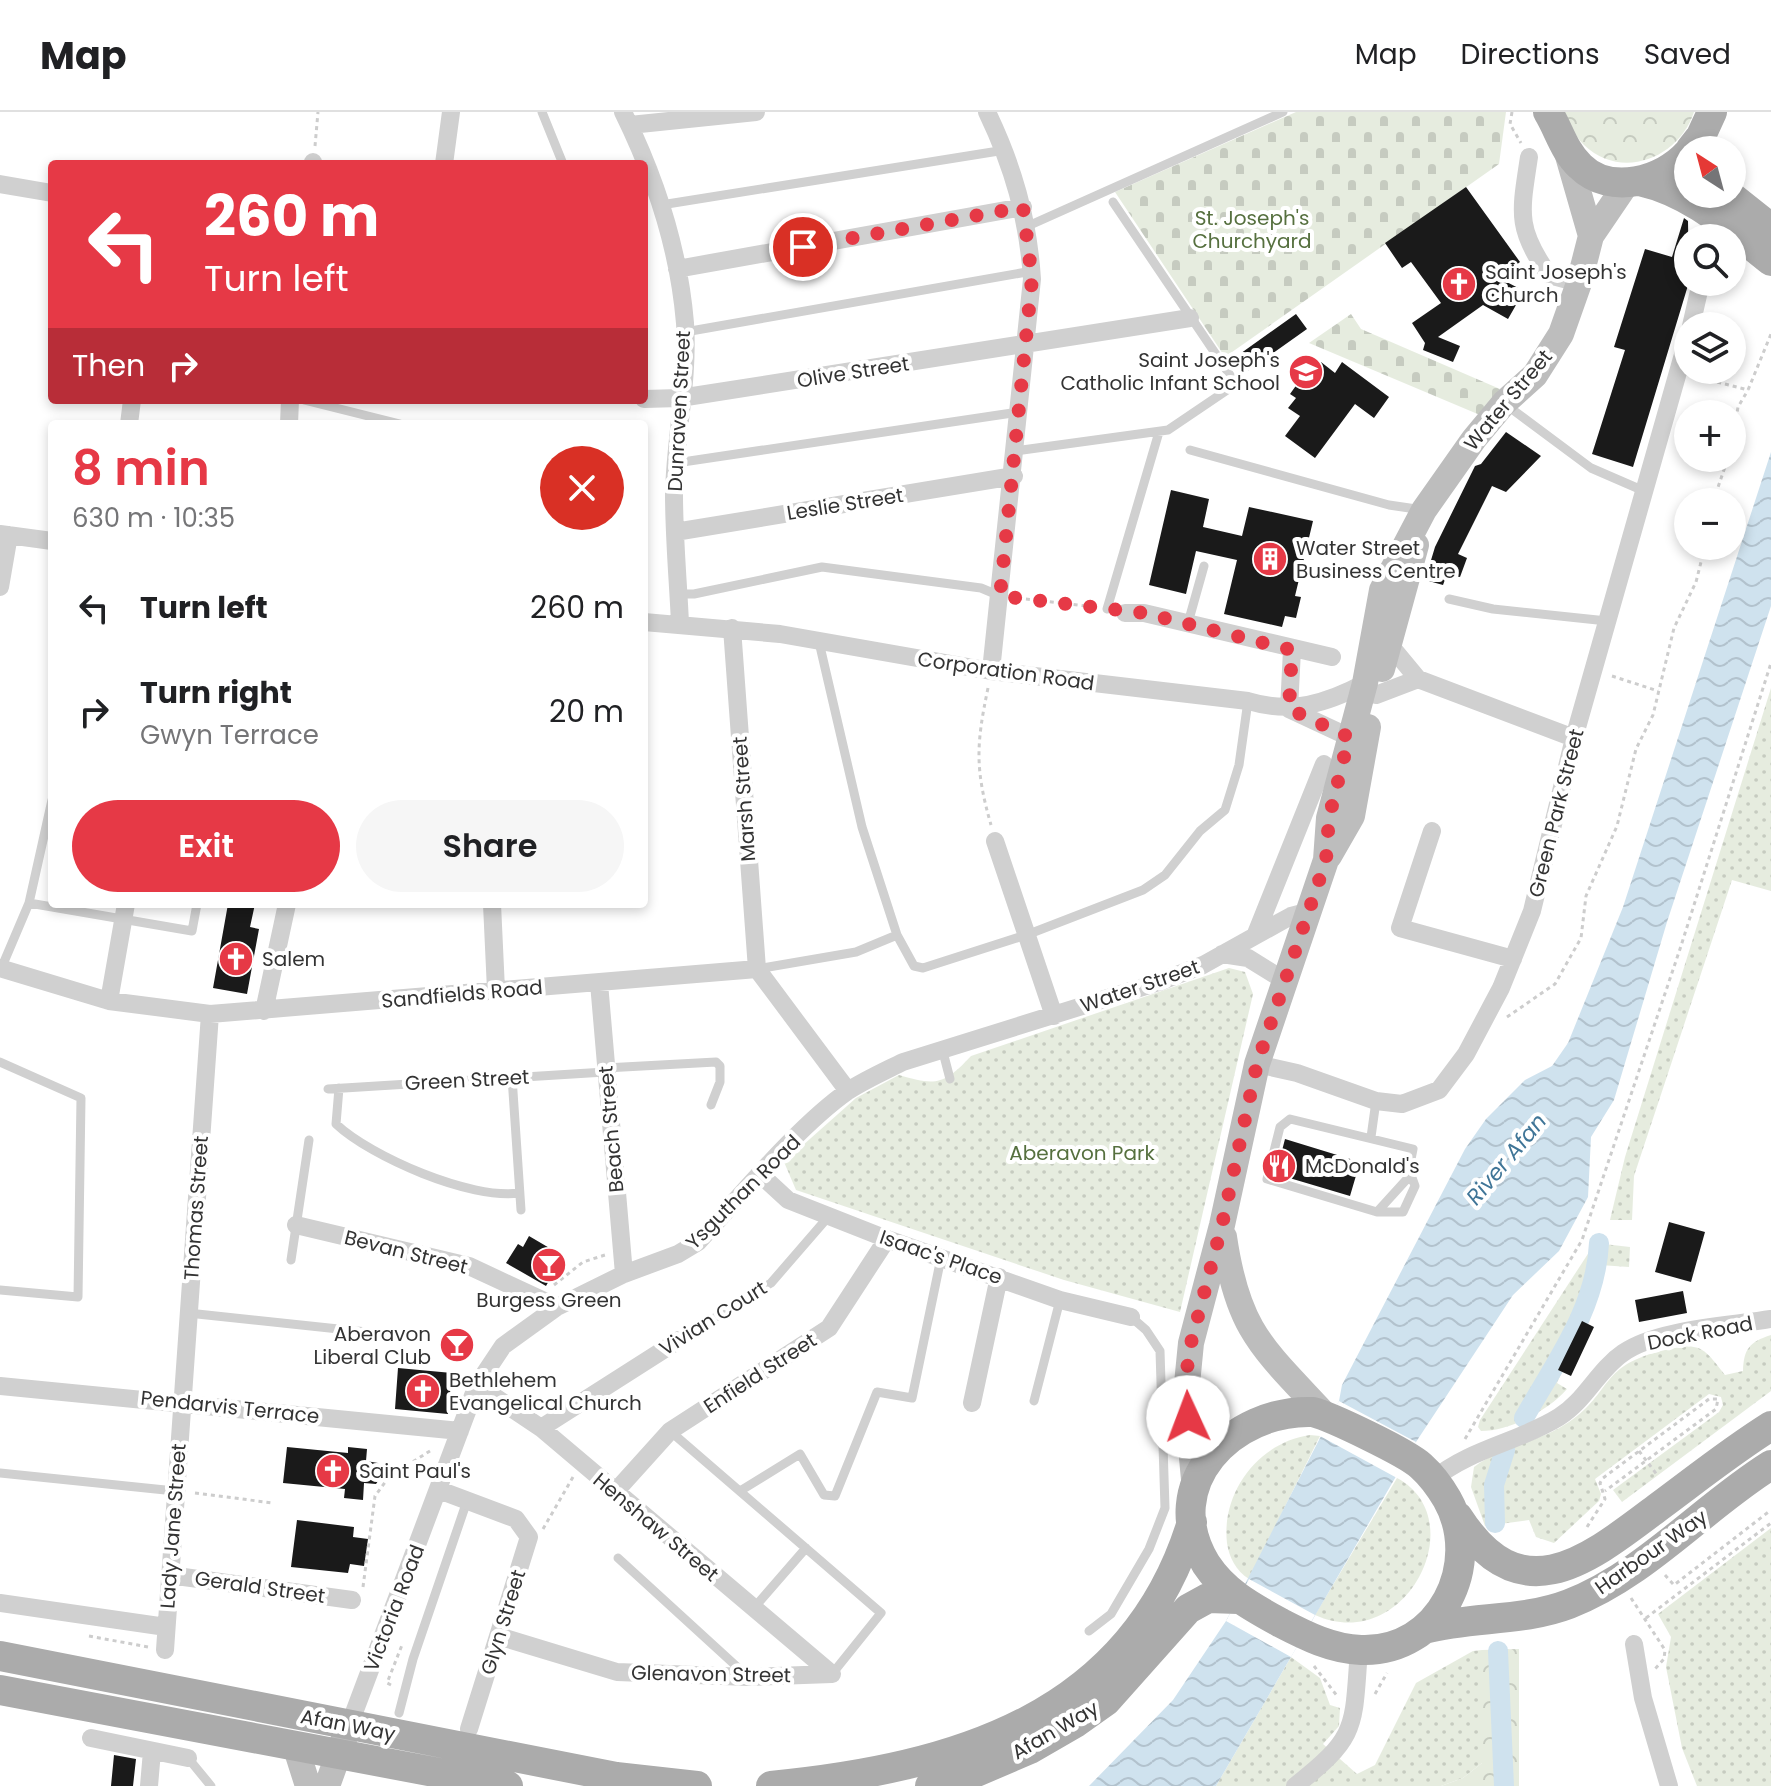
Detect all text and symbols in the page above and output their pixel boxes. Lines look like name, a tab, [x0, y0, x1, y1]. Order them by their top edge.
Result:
text: Map	[40, 29, 127, 82]
text: Map	[1355, 35, 1417, 74]
text: Directions	[1461, 35, 1600, 74]
text: Saved	[1644, 35, 1731, 74]
north arrow	[1674, 136, 1746, 208]
map controls	[1674, 136, 1746, 560]
text: 260 m	[204, 177, 379, 256]
icon: left	[72, 192, 176, 296]
park label: St. Joseph's Churchyard	[1192, 204, 1312, 255]
pin	[769, 213, 837, 281]
button: search	[1674, 224, 1746, 296]
icon: arrive	[781, 225, 825, 269]
text: Turn left	[204, 253, 349, 304]
place label: Saint Joseph's Church	[1485, 258, 1627, 309]
church icon: Saint Joseph's Church	[1440, 265, 1478, 303]
button: layers	[1674, 312, 1746, 384]
street label: Dunraven Street	[661, 330, 697, 492]
street label: Water Street	[1457, 343, 1559, 457]
text: Then	[72, 344, 145, 387]
icon: right	[161, 344, 205, 388]
place label: Saint Joseph's Catholic Infant School	[1060, 346, 1280, 397]
street label: Olive Street	[795, 349, 911, 395]
school or university icon: Saint Joseph's Catholic Infant School	[1287, 353, 1325, 391]
button: +	[1674, 400, 1746, 472]
text: 8 min	[72, 435, 210, 502]
button: close	[540, 446, 624, 530]
street label: Leslie Street	[785, 481, 905, 527]
button: −	[1674, 488, 1746, 560]
text: 630 m · 10:35	[72, 500, 235, 536]
place label: Water Street Business Centre	[1296, 534, 1456, 585]
building icon: Water Street Business Centre	[1251, 540, 1289, 578]
icon: left	[72, 586, 116, 630]
text: Turn left	[140, 586, 268, 629]
text: 260 m	[530, 586, 624, 629]
street label: Corporation Road	[916, 645, 1096, 697]
text: Turn right	[140, 671, 292, 714]
icon: right	[72, 690, 116, 734]
text: 20 m	[549, 690, 624, 733]
text: Gwyn Terrace	[140, 717, 319, 753]
street label: Green Park Street	[1522, 726, 1590, 900]
street label: Marsh Street	[726, 736, 762, 862]
button: Exit	[72, 800, 340, 892]
button: Share	[356, 800, 624, 892]
church icon: Salem	[217, 940, 255, 978]
place label: Salem	[262, 945, 325, 973]
street label: Water Street	[1077, 953, 1203, 1019]
street label: Sandfields Road	[380, 973, 544, 1015]
street label: Green Street	[404, 1063, 530, 1097]
street label: Beach Street	[592, 1065, 630, 1193]
water label: River Afan	[1459, 1107, 1554, 1212]
street label: Ysguthan Road	[679, 1128, 807, 1256]
street label: Thomas Street	[177, 1135, 215, 1281]
park label: Aberavon Park	[1009, 1139, 1155, 1167]
restaurant icon: McDonald's	[1260, 1147, 1298, 1185]
place label: McDonald's	[1305, 1152, 1420, 1180]
street label: Bevan Street	[341, 1223, 471, 1281]
street label: Isaac's Place	[876, 1223, 1006, 1291]
bar icon: Burgess Green	[530, 1246, 568, 1284]
street label: Vivian Court	[654, 1274, 772, 1362]
place label: Burgess Green	[476, 1286, 622, 1314]
street label: Dock Road	[1645, 1309, 1755, 1357]
place label: Aberavon Liberal Club	[314, 1320, 431, 1371]
bar icon: Aberavon Liberal Club	[438, 1326, 476, 1364]
street label: Enfield Street	[698, 1326, 822, 1420]
place label: Bethlehem Evangelical Church	[449, 1366, 642, 1417]
church icon: Bethlehem Evangelical Church	[404, 1372, 442, 1410]
position arrow	[1146, 1375, 1230, 1459]
street label: Pendarvis Terrace	[139, 1384, 321, 1430]
street label: Lady Jane Street	[153, 1442, 193, 1610]
church icon: Saint Paul's	[314, 1452, 352, 1490]
place label: Saint Paul's	[359, 1457, 471, 1485]
street label: Henshaw Street	[587, 1466, 725, 1588]
street label: Harbour Way	[1589, 1503, 1713, 1601]
street label: Victoria Road	[357, 1540, 431, 1676]
street label: Gerald Street	[193, 1564, 327, 1610]
street label: Glyn Street	[474, 1566, 532, 1678]
street label: Glenavon Street	[631, 1659, 791, 1689]
street label: Afan Way	[1006, 1694, 1104, 1766]
street label: Afan Way	[298, 1702, 398, 1748]

